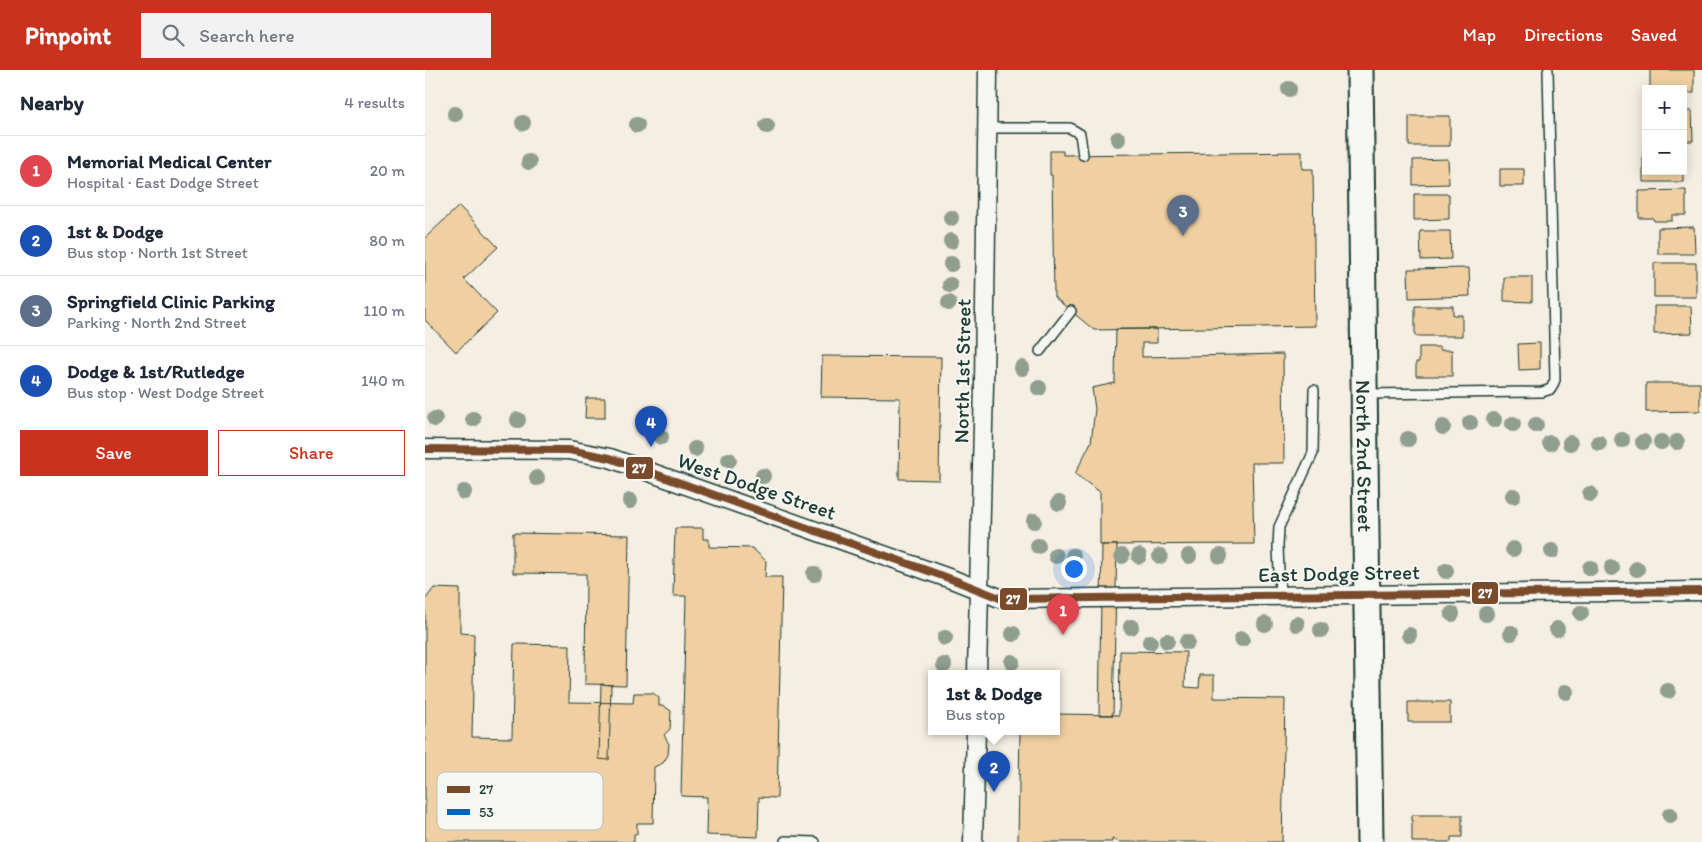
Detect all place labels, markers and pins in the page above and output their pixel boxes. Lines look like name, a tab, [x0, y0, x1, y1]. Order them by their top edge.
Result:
pin: 3	[1167, 195, 1199, 236]
pin: 4	[635, 406, 667, 447]
pin: 1	[1047, 594, 1079, 635]
pin: 2	[978, 751, 1010, 792]

